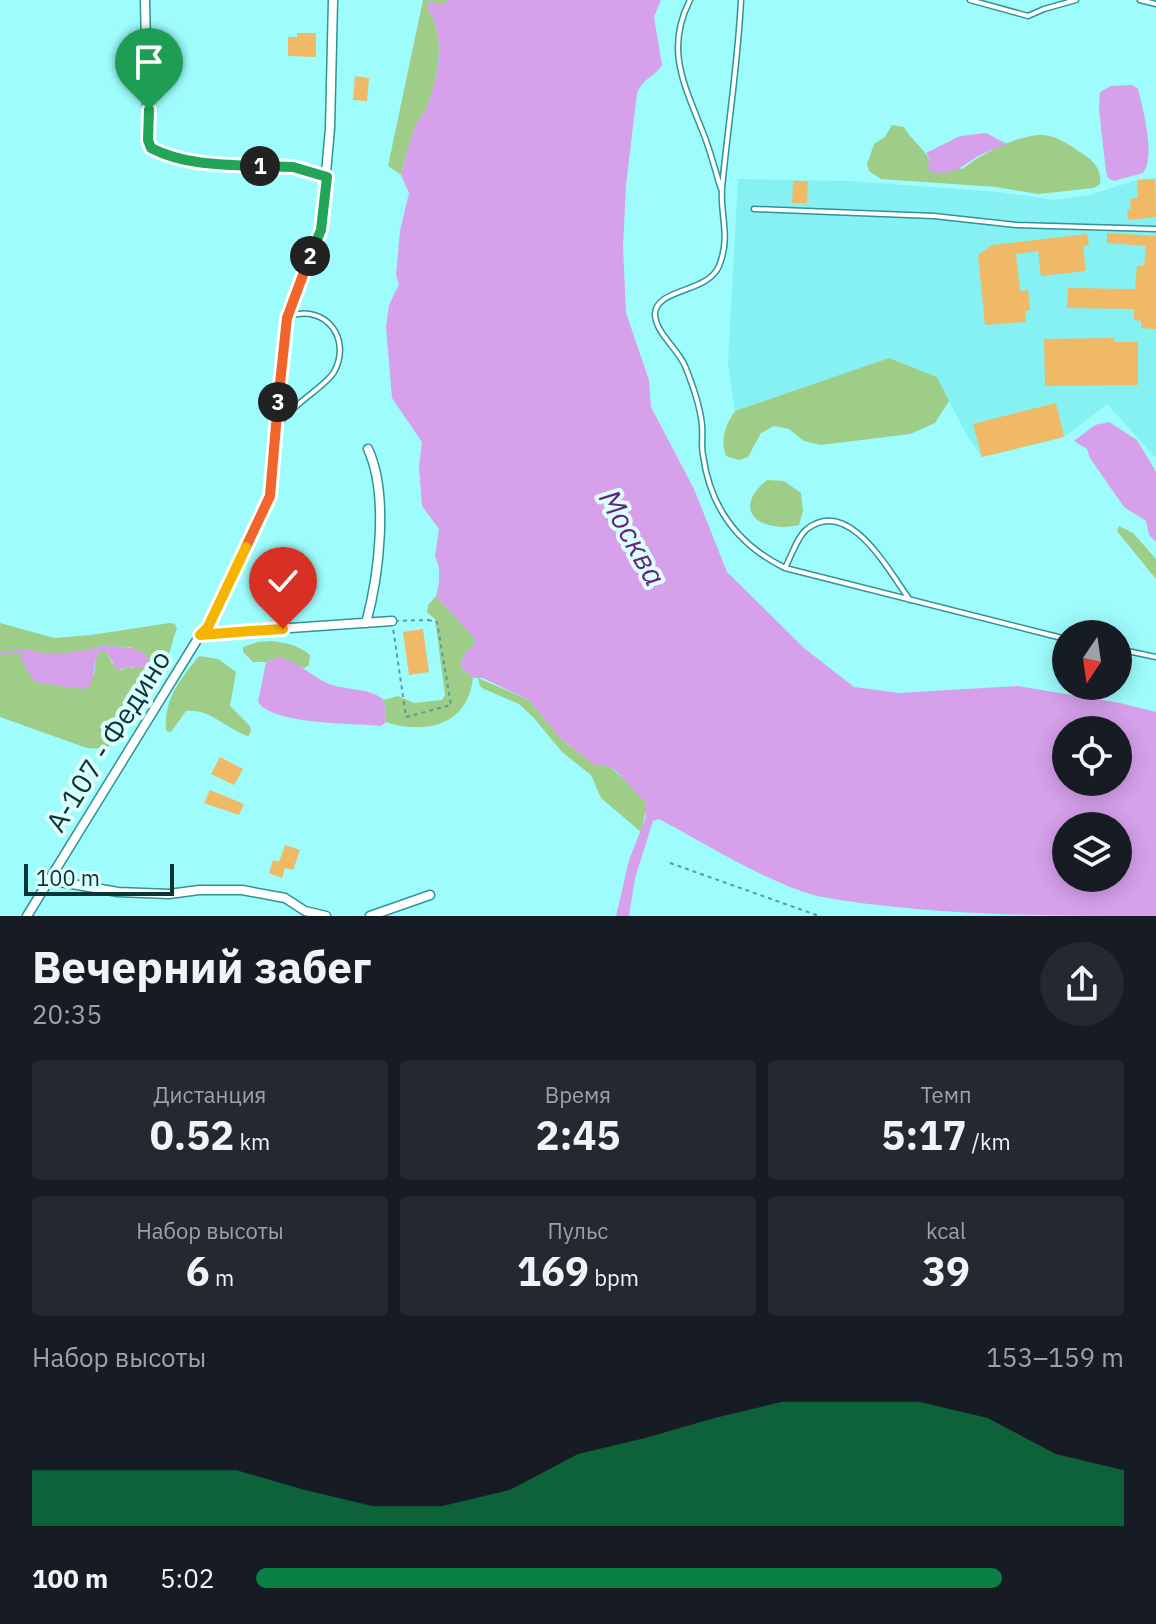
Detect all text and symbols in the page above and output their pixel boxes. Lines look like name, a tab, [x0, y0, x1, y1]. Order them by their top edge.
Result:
pin	[115, 28, 183, 110]
icon: arrive	[127, 40, 171, 84]
pin: 1	[240, 146, 280, 186]
text: 1	[253, 151, 267, 180]
pin: 2	[290, 236, 330, 276]
text: 2	[303, 241, 317, 270]
pin: 3	[258, 382, 298, 422]
text: 3	[271, 387, 285, 416]
water label: Москва	[591, 482, 676, 592]
pin	[249, 547, 317, 629]
icon: check	[261, 559, 305, 603]
north arrow	[1052, 620, 1132, 700]
map controls	[1052, 620, 1132, 892]
street label: А-107 - Федино	[37, 643, 178, 839]
button: locate	[1052, 716, 1132, 796]
button: layers	[1052, 812, 1132, 892]
scale bar	[24, 860, 174, 896]
text: 100 m	[36, 863, 100, 892]
text: Вечерний забег	[32, 938, 372, 995]
button: share	[1040, 942, 1124, 1026]
text: 20:35	[32, 997, 102, 1031]
text: Дистанция	[154, 1080, 266, 1109]
text: Время	[545, 1080, 611, 1109]
text: Темп	[920, 1080, 972, 1109]
text: 0.52	[150, 1109, 234, 1161]
text: 2:45	[535, 1109, 621, 1161]
text: 5:17	[881, 1109, 966, 1161]
text: km	[234, 1127, 270, 1156]
text: /km	[966, 1127, 1011, 1156]
text: Набор высоты	[136, 1216, 284, 1245]
text: Пульс	[548, 1216, 608, 1245]
text: kcal	[926, 1216, 966, 1245]
text: 6	[186, 1245, 210, 1297]
text: 169	[517, 1245, 589, 1297]
text: 39	[922, 1245, 970, 1297]
text: m	[210, 1263, 234, 1292]
text: bpm	[589, 1263, 639, 1292]
text: Набор высоты	[32, 1340, 206, 1374]
text: 153–159 m	[986, 1340, 1124, 1374]
text: 100 m	[32, 1561, 108, 1595]
text: 5:02	[160, 1561, 214, 1595]

